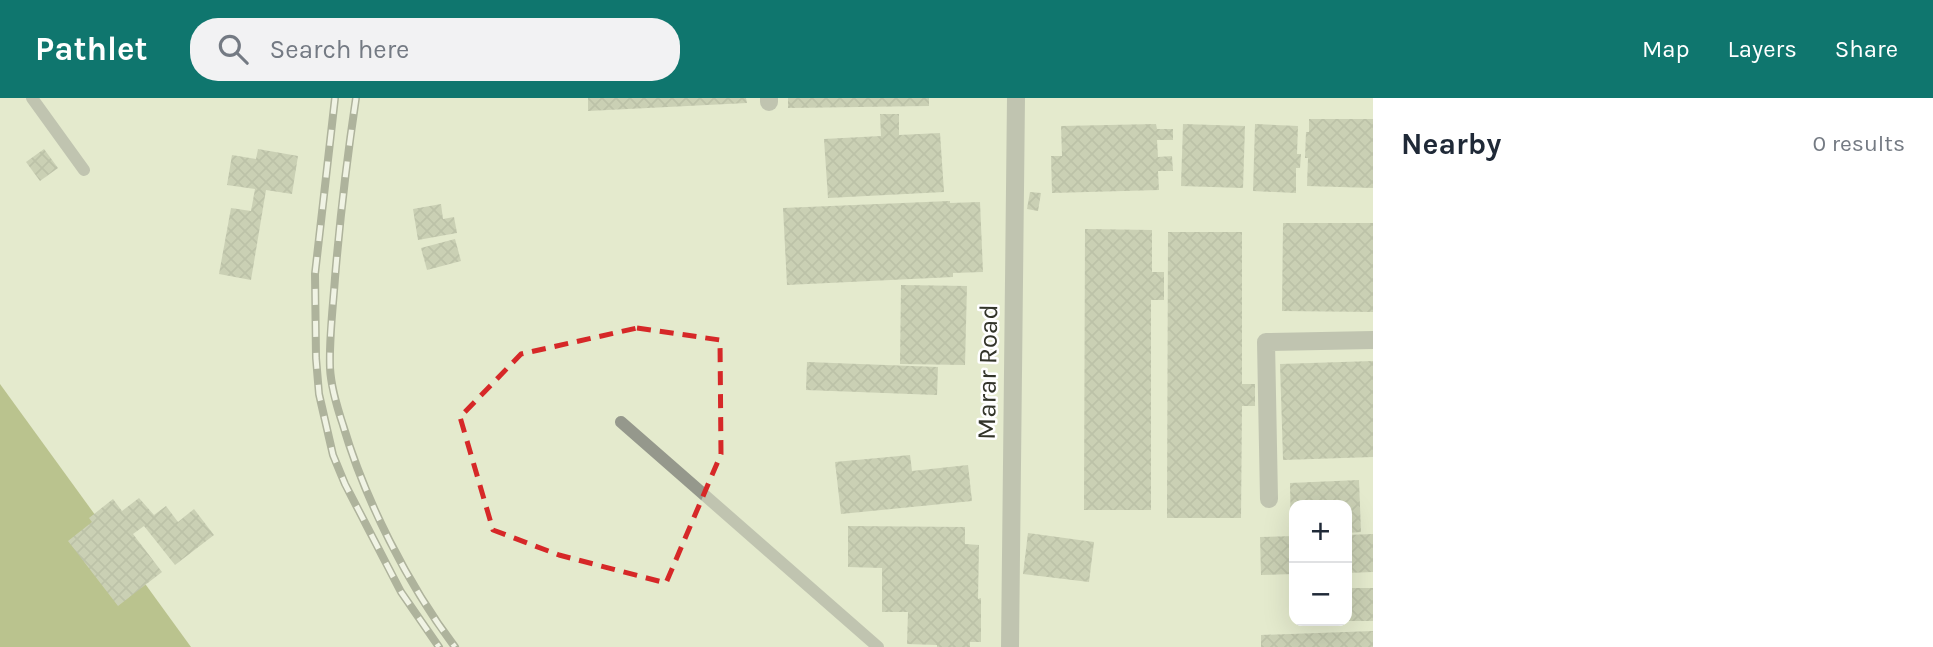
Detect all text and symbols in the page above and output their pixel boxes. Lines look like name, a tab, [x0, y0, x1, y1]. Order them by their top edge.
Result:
search box	[190, 18, 680, 81]
text: Pathlet	[35, 30, 148, 68]
icon: search	[214, 30, 252, 68]
text: Search here	[270, 34, 409, 65]
text: Map	[1642, 35, 1690, 63]
text: Layers	[1728, 35, 1797, 63]
text: Share	[1835, 35, 1898, 63]
text: Nearby	[1401, 126, 1501, 162]
text: 0 results	[1813, 130, 1905, 157]
street label: Marar Road	[971, 304, 1004, 440]
map controls	[1289, 500, 1352, 626]
button: +	[1289, 500, 1352, 563]
button: −	[1289, 563, 1352, 626]

